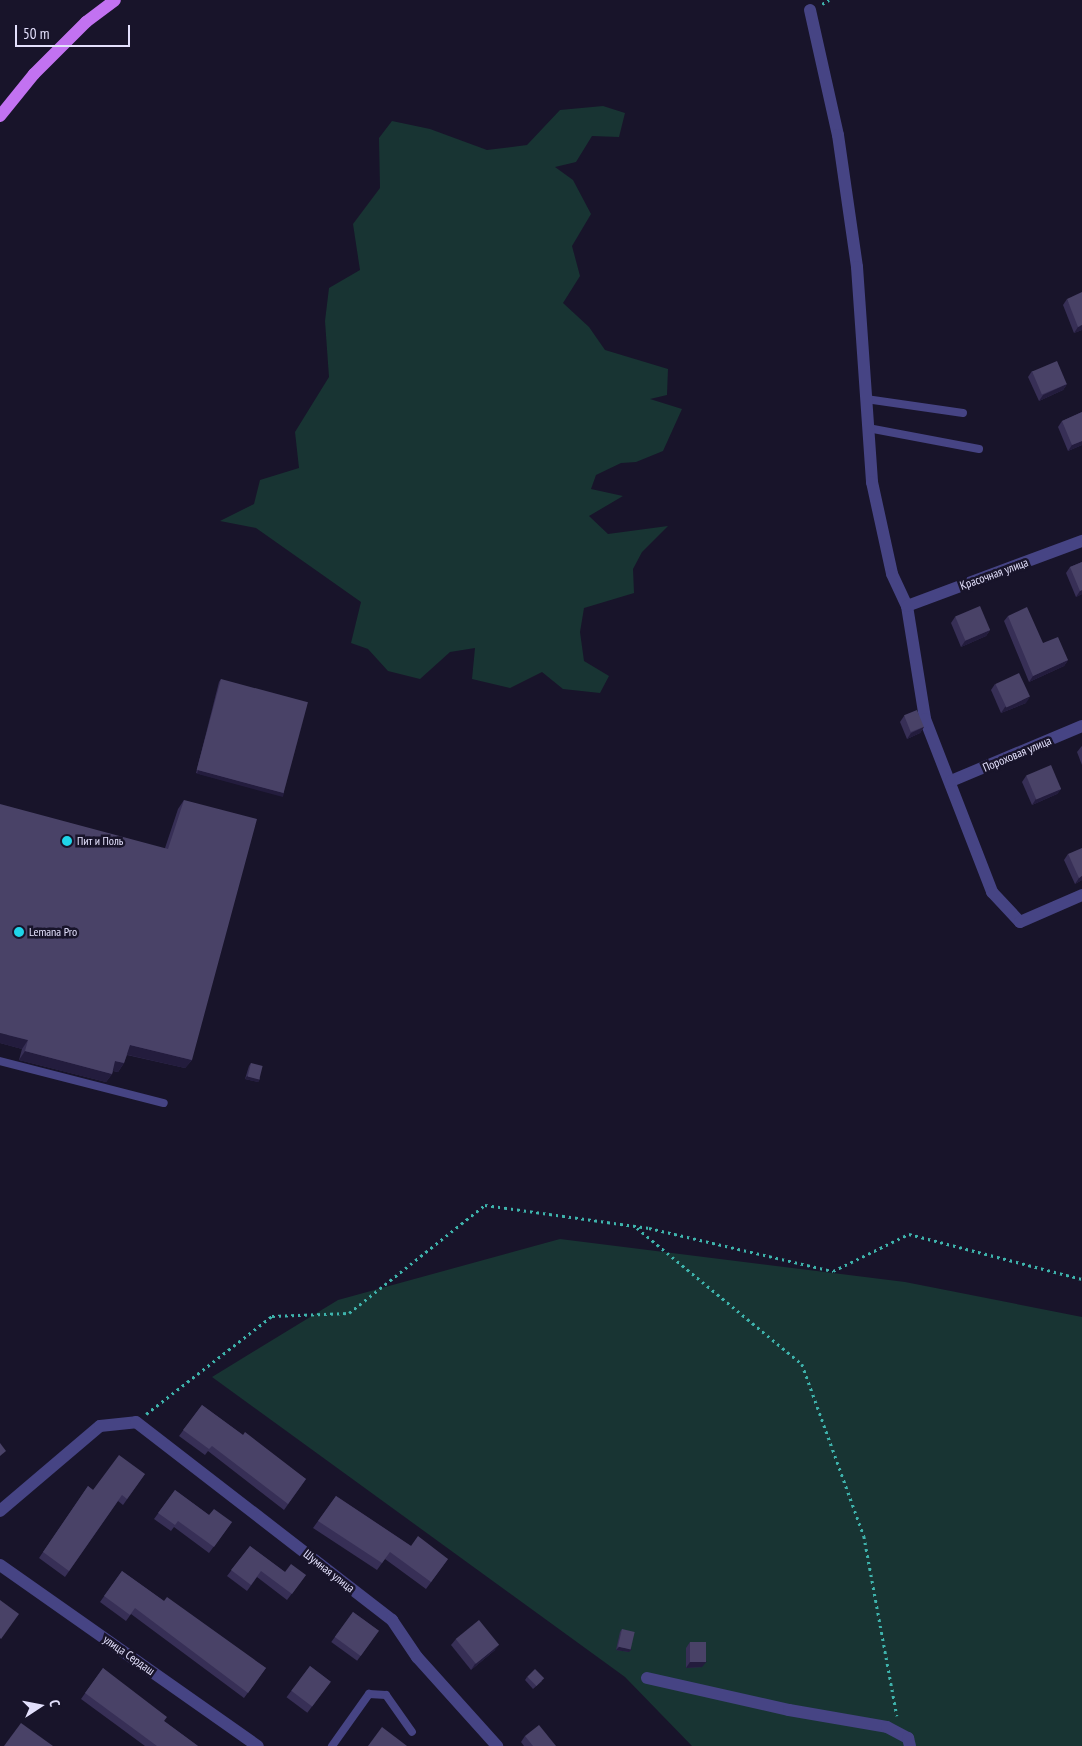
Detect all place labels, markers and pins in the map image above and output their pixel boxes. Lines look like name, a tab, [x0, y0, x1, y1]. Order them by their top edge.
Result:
place label: Пит и Поль	[77, 834, 124, 848]
marker: Пит и Поль	[61, 835, 73, 847]
place label: Lemana Pro	[29, 925, 77, 939]
marker: Lemana Pro	[13, 926, 25, 938]

